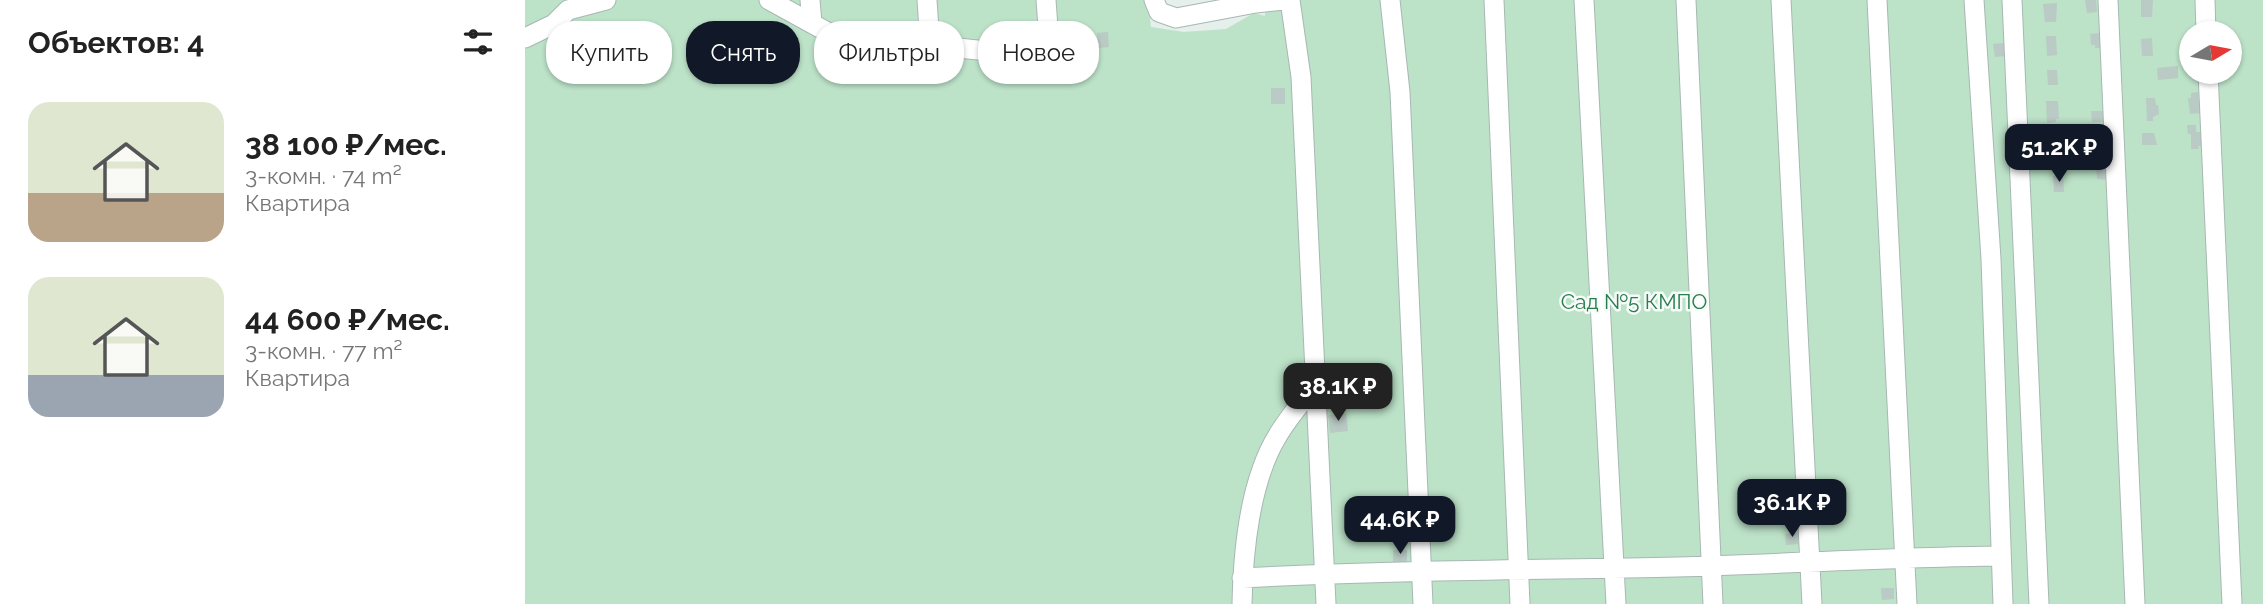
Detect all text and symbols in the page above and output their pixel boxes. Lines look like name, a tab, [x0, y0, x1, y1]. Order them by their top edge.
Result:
chip: Купить	[546, 21, 672, 84]
chip: Снять	[686, 21, 800, 84]
chip: Фильтры	[814, 21, 964, 84]
chip: Новое	[978, 21, 1099, 84]
north arrow	[2179, 21, 2242, 84]
map controls	[2179, 21, 2242, 84]
icon: filters	[459, 23, 497, 61]
text: Объектов: 4	[28, 25, 204, 60]
pin: 51.2K ₽	[1994, 124, 2124, 184]
text: 38 100 ₽/мес.	[245, 127, 447, 162]
icon: home	[84, 130, 168, 214]
text: 51.2K ₽	[2021, 133, 2097, 160]
text: 3-комн. · 74 m²	[245, 162, 402, 189]
text: Квартира	[245, 189, 350, 216]
park label: Сад №5 КМПО	[1561, 289, 1707, 314]
text: 44 600 ₽/мес.	[245, 302, 450, 337]
icon: home	[84, 305, 168, 389]
text: 3-комн. · 77 m²	[245, 337, 403, 364]
text: Квартира	[245, 364, 350, 391]
pin: 38.1K ₽	[1273, 364, 1403, 423]
text: 38.1K ₽	[1299, 372, 1377, 399]
pin: 36.1K ₽	[1727, 480, 1857, 539]
text: 36.1K ₽	[1753, 488, 1831, 515]
pin: 44.6K ₽	[1335, 496, 1465, 556]
text: 44.6K ₽	[1360, 505, 1440, 532]

